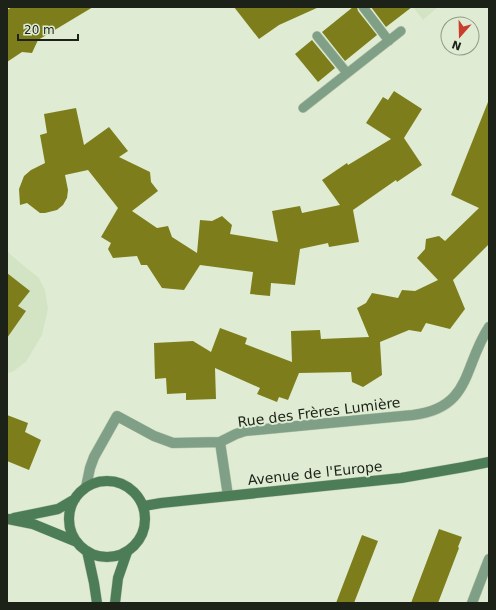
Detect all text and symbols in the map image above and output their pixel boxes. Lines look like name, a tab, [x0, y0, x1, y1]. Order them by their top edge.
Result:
scale bar	[18, 16, 78, 42]
north arrow	[440, 16, 480, 56]
text: 20 m	[24, 23, 55, 37]
text: N	[450, 37, 463, 53]
street label: Rue des Frères Lumière	[237, 394, 401, 430]
street label: Avenue de l'Europe	[247, 458, 383, 488]

